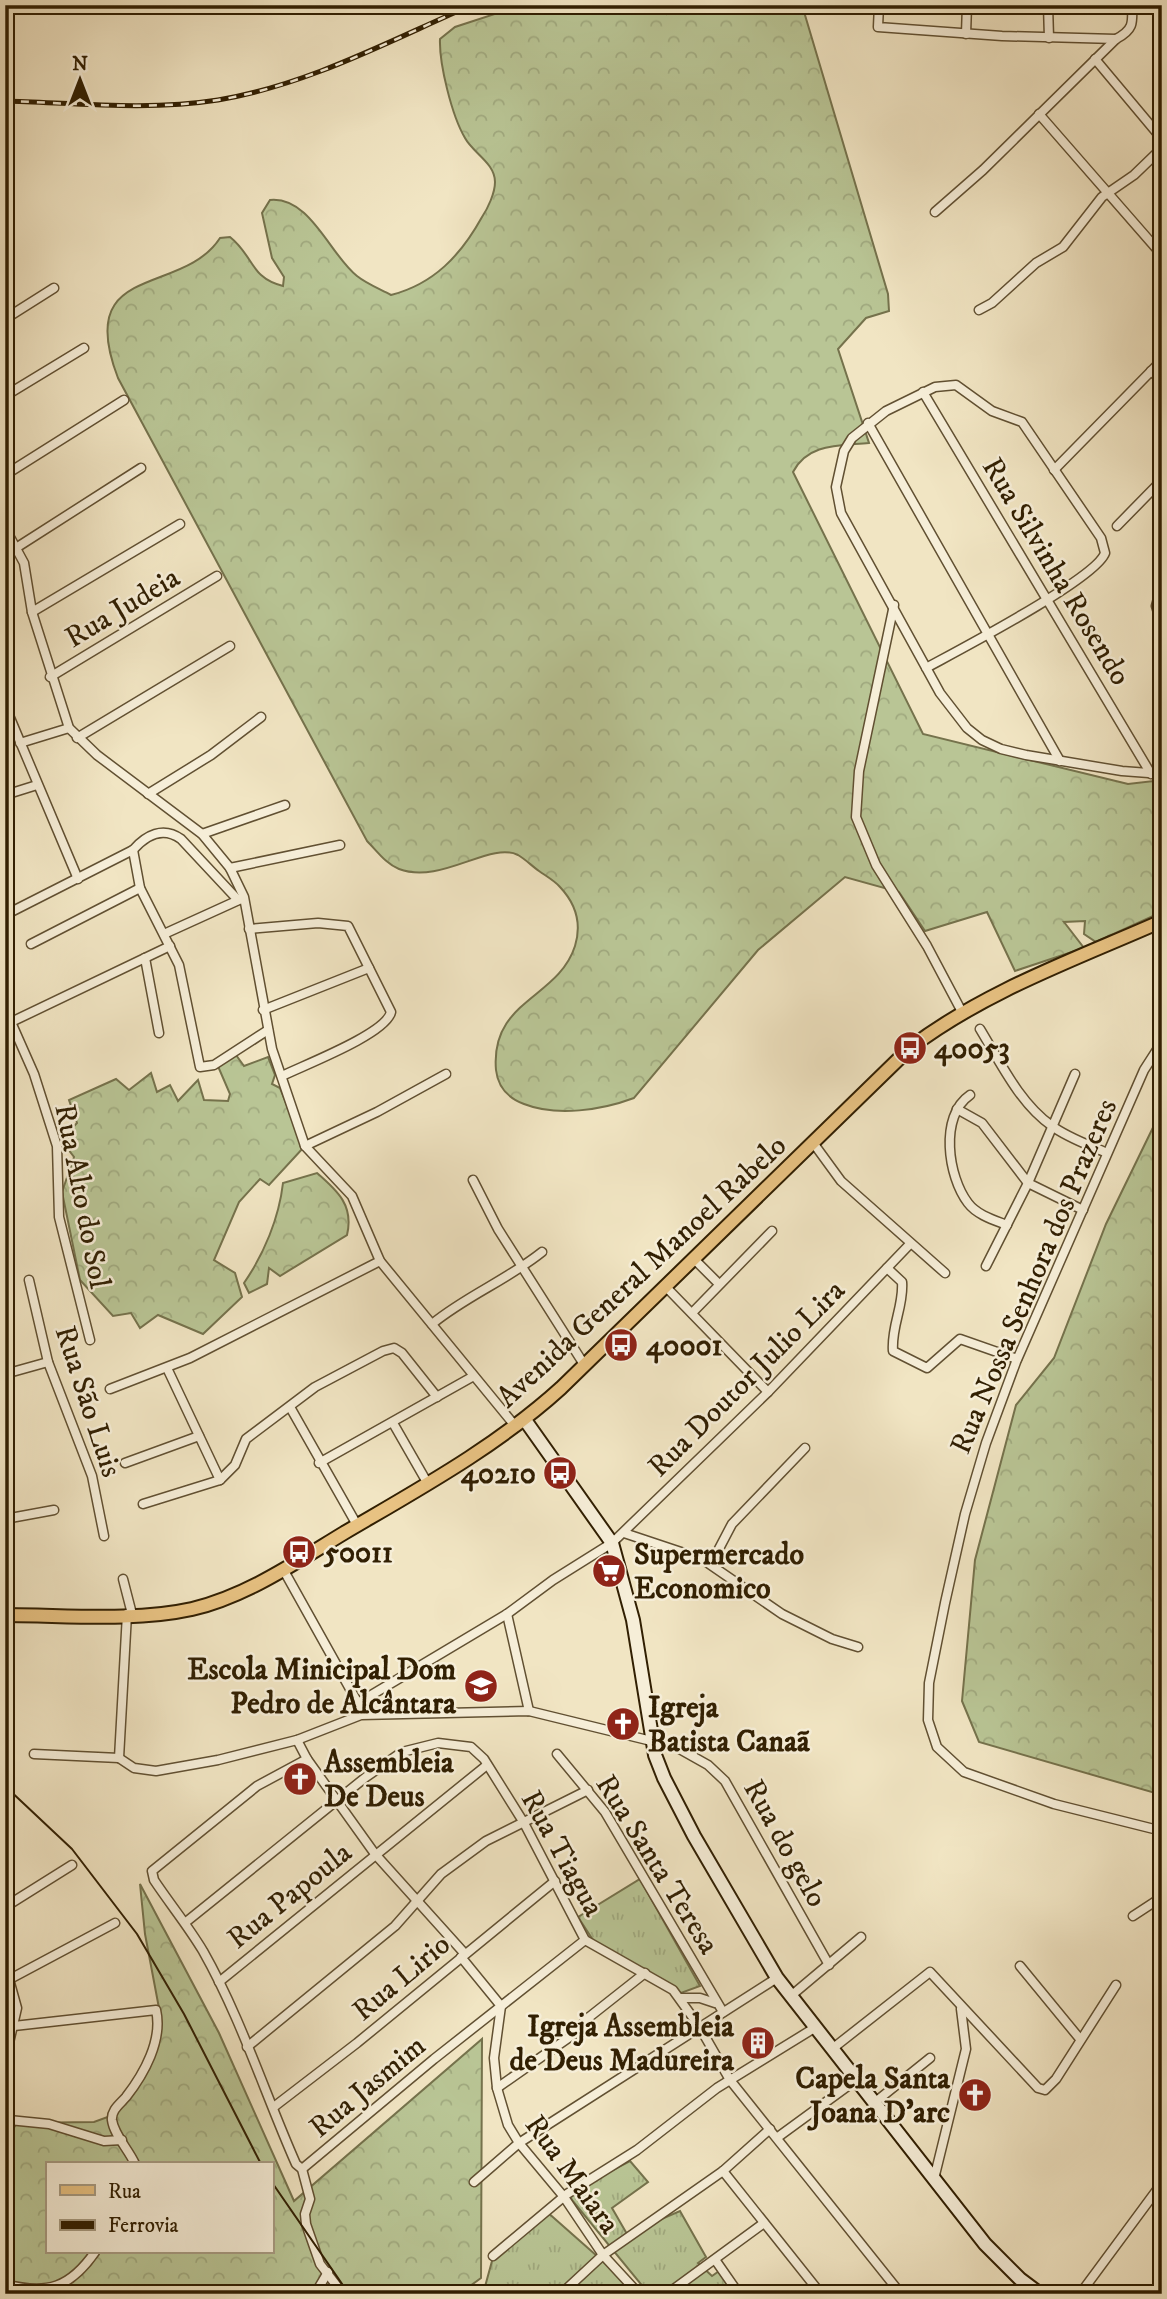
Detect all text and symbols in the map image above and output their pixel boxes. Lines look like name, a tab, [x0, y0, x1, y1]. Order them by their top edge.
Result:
north arrow	[46, 46, 116, 116]
text: N	[72, 53, 88, 76]
street label: Rua Silvinha Rosendo	[973, 451, 1138, 692]
street label: Rua Judeia	[59, 560, 187, 657]
bus stop icon: 40053	[891, 1029, 929, 1067]
place label: 40053	[934, 1031, 1010, 1068]
street label: Rua Nossa Senhora dos Prazeres	[943, 1094, 1126, 1460]
street label: Rua Alto do Sol	[45, 1101, 118, 1292]
street label: Avenida General Manoel Rabelo	[489, 1128, 795, 1416]
street label: Rua Doutor Julio Lira	[641, 1273, 854, 1485]
street label: Rua São Luis	[46, 1321, 129, 1482]
bus stop icon: 40001	[602, 1326, 640, 1364]
place label: 40001	[646, 1328, 723, 1365]
bus stop icon: 40210	[541, 1454, 579, 1492]
place label: 40210	[461, 1456, 536, 1493]
bus stop icon: 50011	[280, 1533, 318, 1571]
place label: 50011	[323, 1535, 393, 1572]
place label: Supermercado Economico	[634, 1537, 804, 1608]
supermarket icon: Supermercado Economico	[590, 1552, 628, 1590]
place label: Escola Minicipal Dom Pedro de Alcântara	[187, 1652, 457, 1723]
school or university icon: Escola Minicipal Dom Pedro de Alcântara	[462, 1667, 500, 1705]
place label: Igreja Batista Canaã	[648, 1690, 811, 1761]
church icon: Igreja Batista Canaã	[604, 1705, 642, 1743]
place label: Assembleia De Deus	[323, 1745, 455, 1816]
church icon: Assembleia De Deus	[281, 1760, 319, 1798]
street label: Rua Santa Teresa	[587, 1768, 727, 1962]
street label: Rua do gelo	[735, 1773, 835, 1914]
street label: Rua Tiagua	[512, 1784, 612, 1923]
street label: Rua Papoula	[220, 1835, 360, 1958]
street label: Rua Lirio	[345, 1927, 458, 2030]
place label: Igreja Assembleia de Deus Madureira	[510, 2009, 735, 2080]
building icon: Igreja Assembleia de Deus Madureira	[739, 2024, 777, 2062]
street label: Rua Jasmim	[302, 2028, 434, 2146]
place label: Capela Santa Joana D'arc	[795, 2061, 951, 2132]
church icon: Capela Santa Joana D'arc	[956, 2076, 994, 2114]
street label: Rua Maiara	[516, 2108, 628, 2242]
legend	[46, 2162, 273, 2254]
text: Rua	[108, 2179, 141, 2205]
text: Ferrovia	[108, 2213, 179, 2239]

